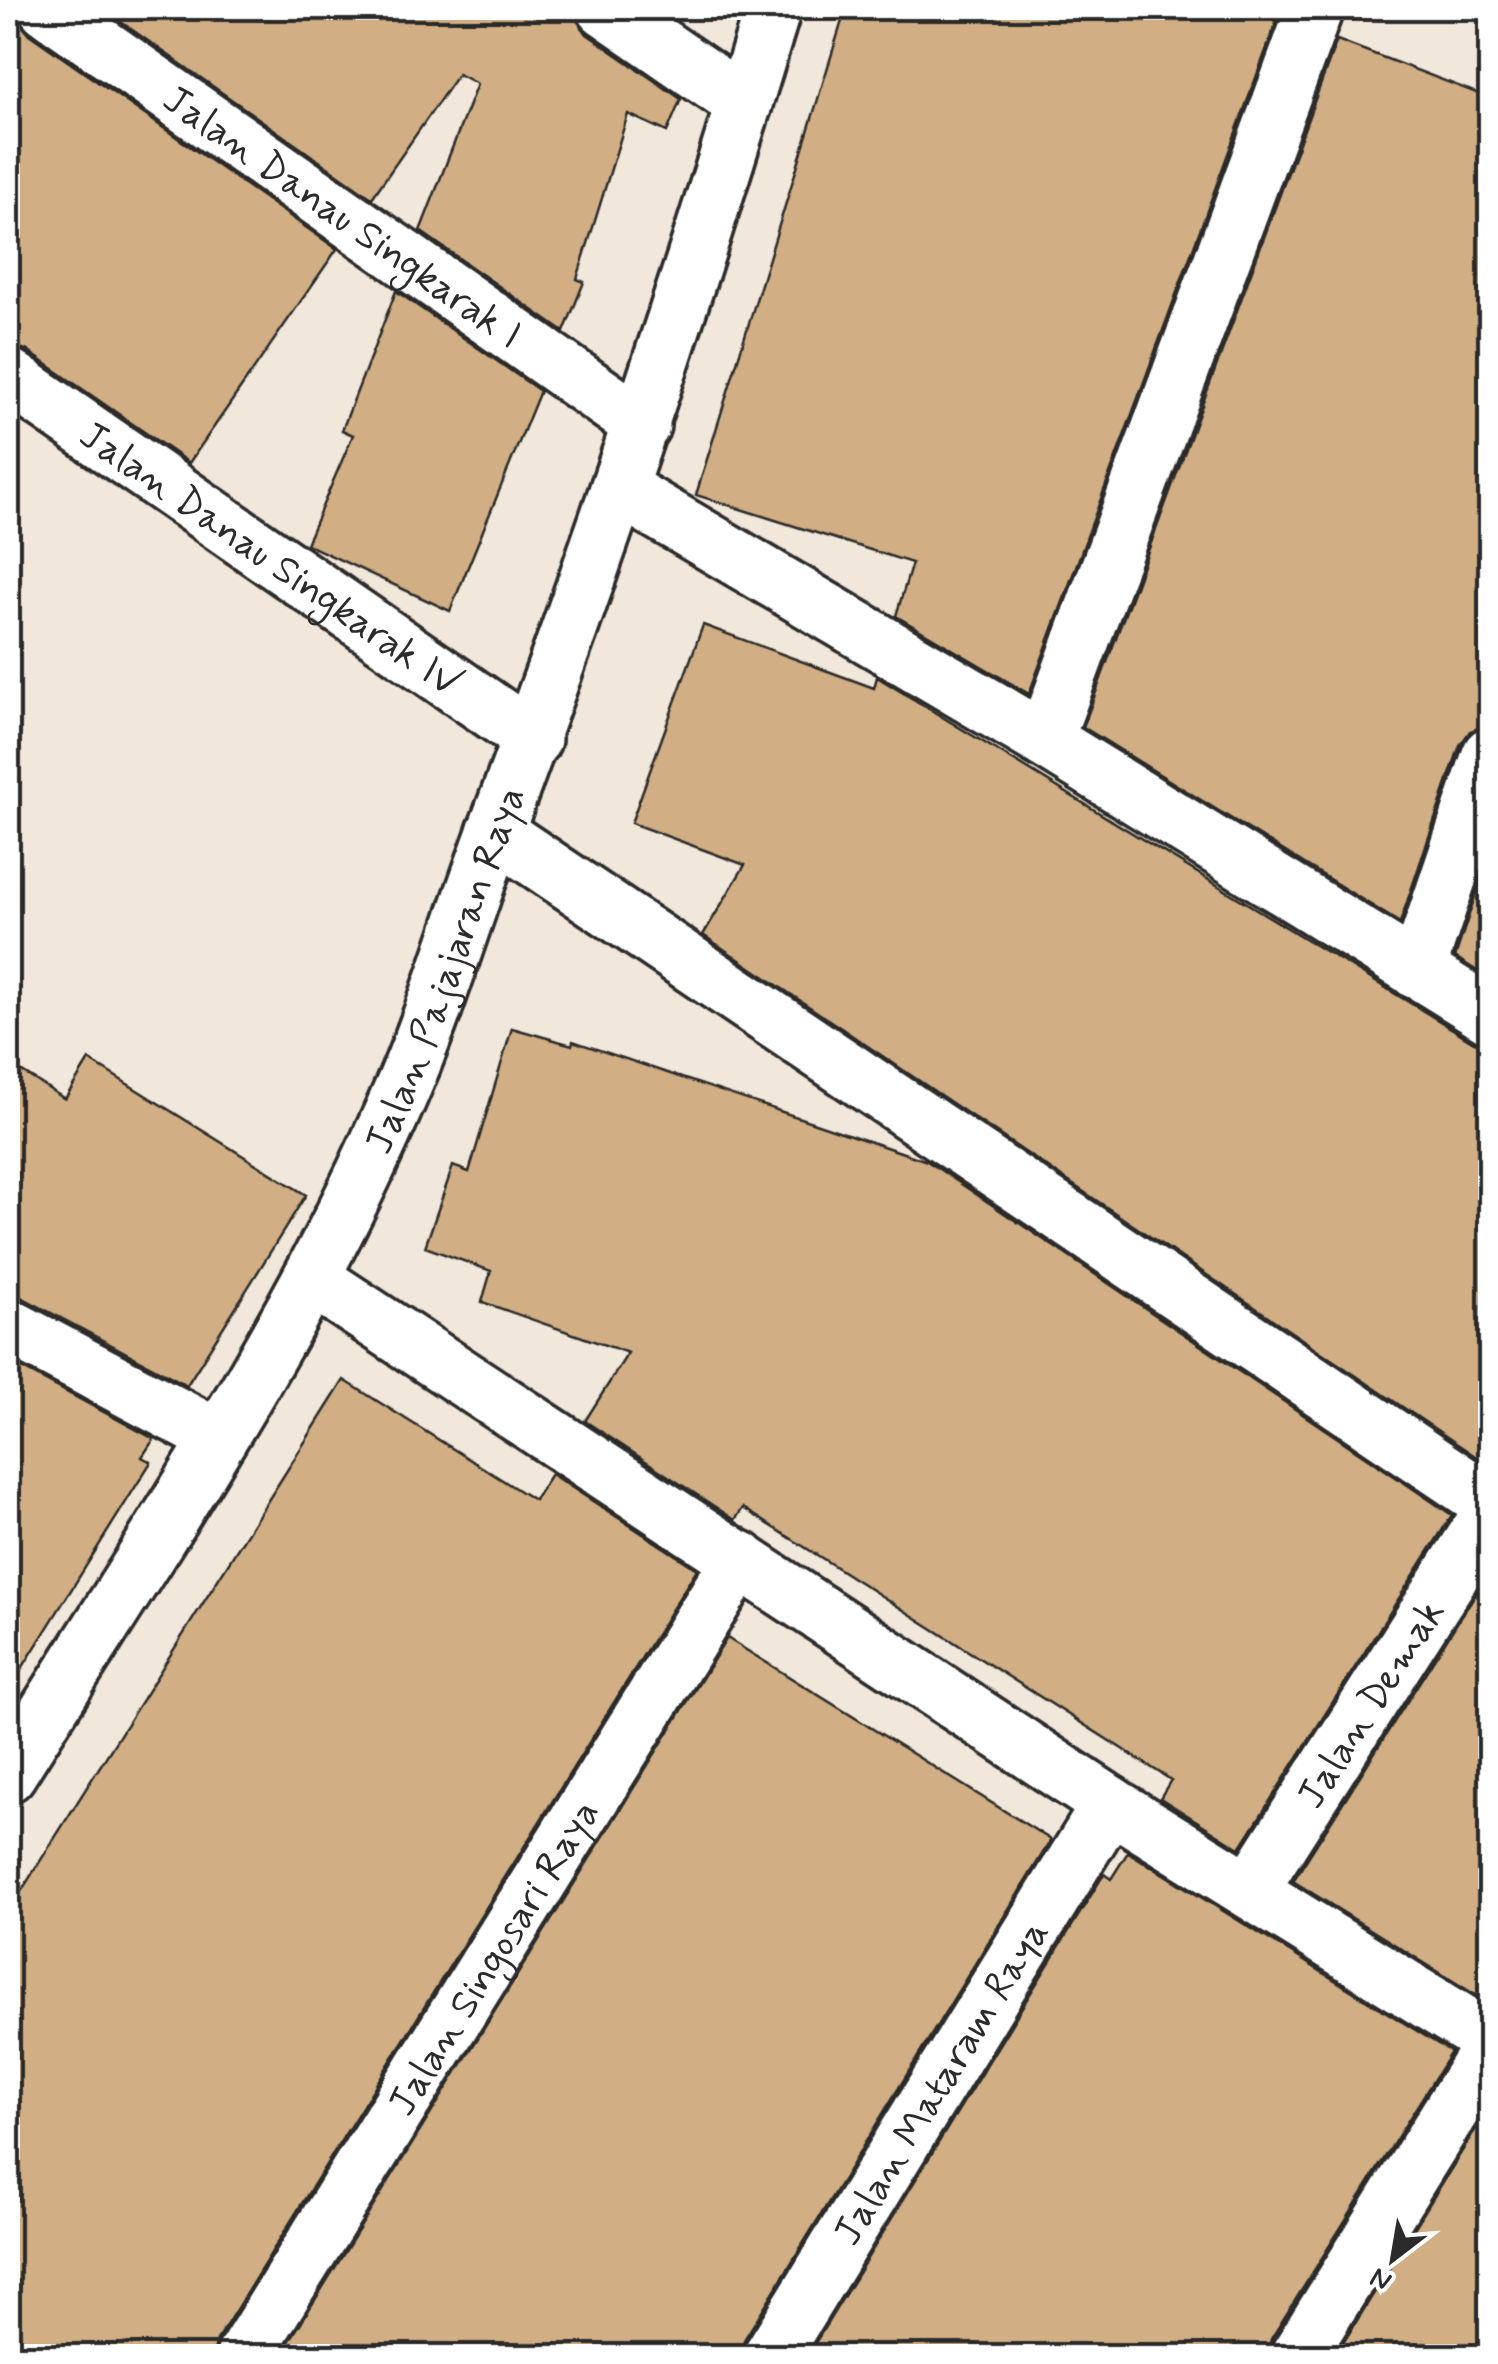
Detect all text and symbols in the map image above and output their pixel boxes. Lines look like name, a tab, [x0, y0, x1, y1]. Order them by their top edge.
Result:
street label: Jalan Danau Singkarak I	[152, 75, 531, 362]
street label: Jalan Danau Singkarak IV	[69, 410, 470, 710]
street label: Jalan Pajajaran Raya	[354, 780, 539, 1162]
street label: Jalan Demak	[1286, 1590, 1458, 1819]
street label: Jalan Singosari Raya	[377, 1791, 613, 2126]
street label: Jalan Mataram Raya	[822, 1911, 1062, 2256]
north arrow	[1343, 2209, 1443, 2309]
text: N	[1364, 2258, 1399, 2299]

